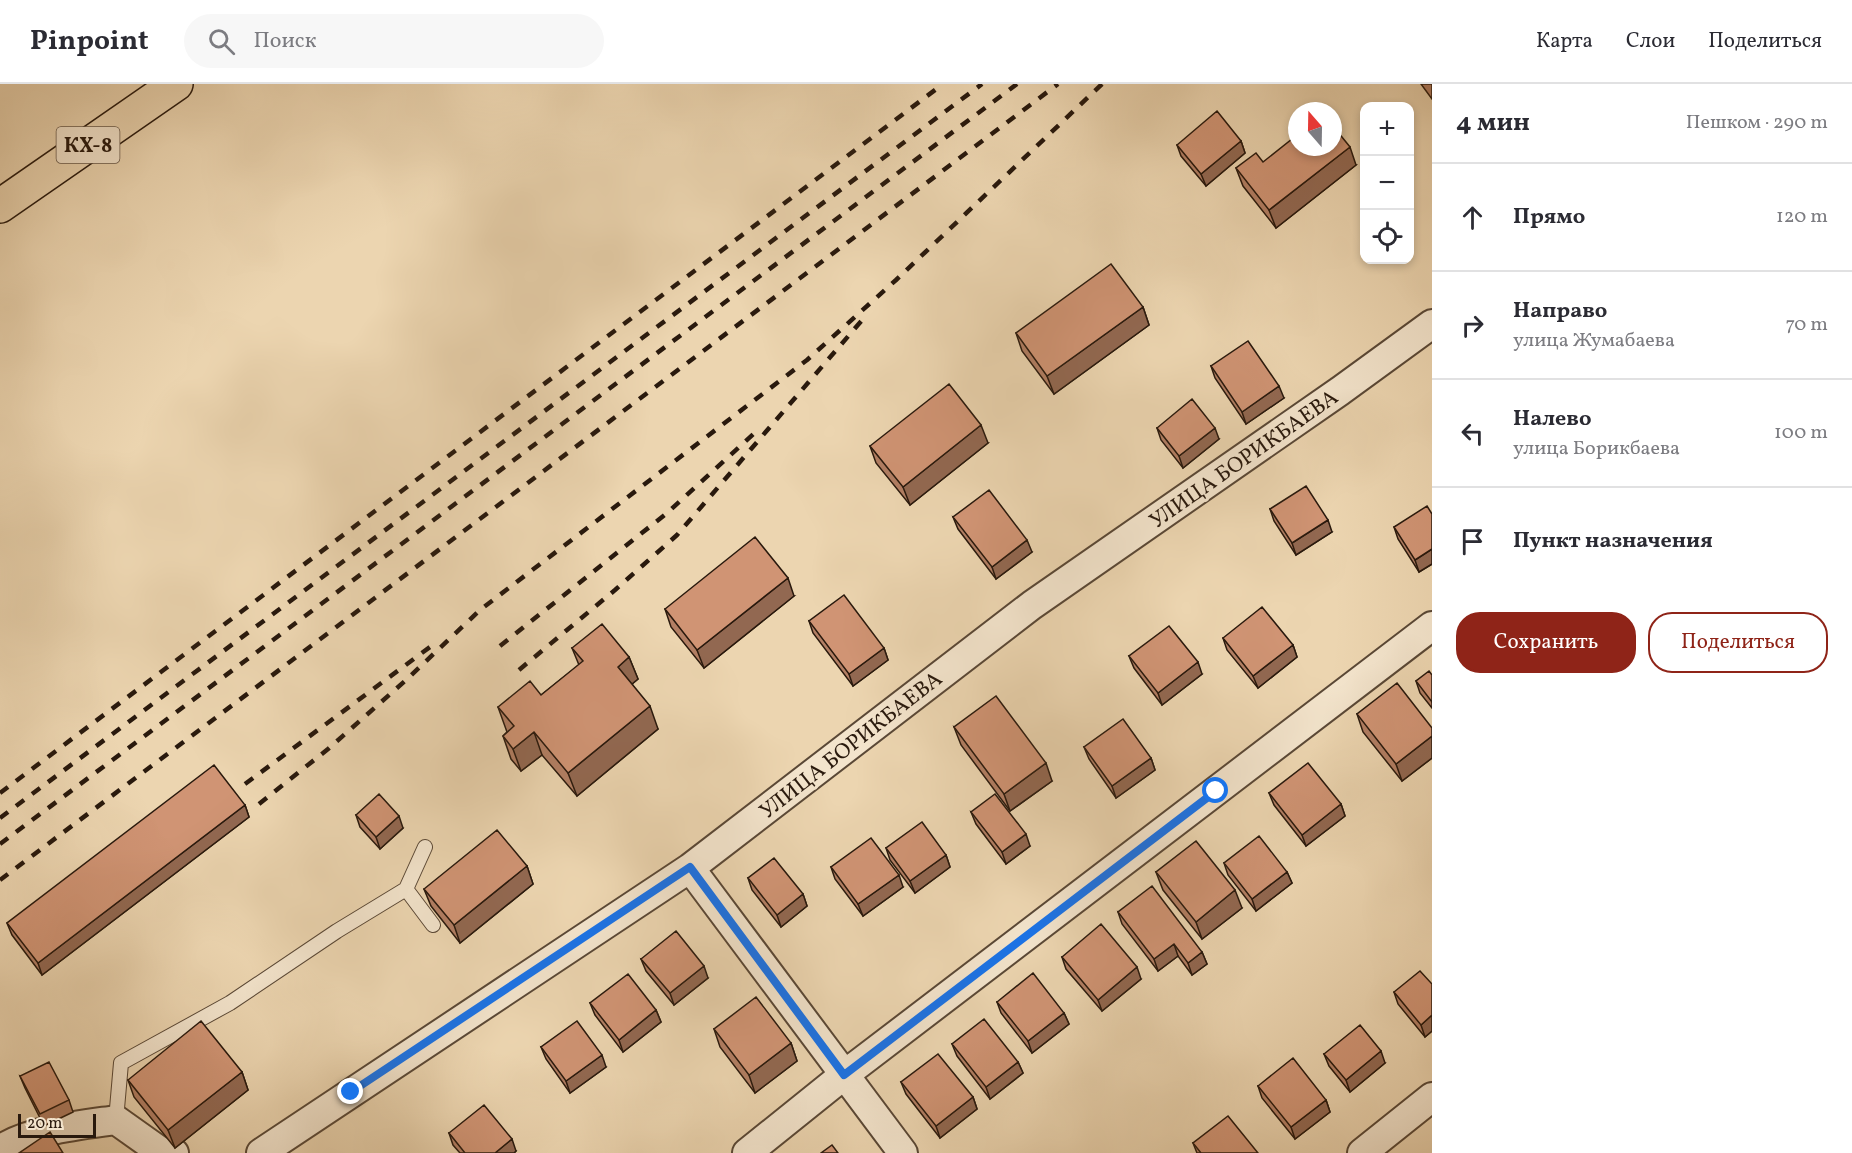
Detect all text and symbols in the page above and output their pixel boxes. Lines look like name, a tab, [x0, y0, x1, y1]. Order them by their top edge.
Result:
search box	[184, 14, 604, 68]
text: Pinpoint	[30, 22, 148, 61]
icon: search	[205, 25, 238, 58]
text: Поиск	[253, 26, 316, 57]
text: Карта	[1536, 27, 1593, 56]
text: Слои	[1626, 27, 1675, 56]
text: Поделиться	[1708, 27, 1822, 56]
north arrow	[1288, 102, 1342, 156]
map controls	[1360, 102, 1414, 264]
button: +	[1360, 102, 1414, 156]
text: 4 мин	[1456, 105, 1530, 141]
text: Пешком · 290 m	[1686, 109, 1828, 137]
road number: КХ-8	[56, 127, 119, 163]
button: −	[1360, 156, 1414, 210]
icon: ahead	[1456, 201, 1489, 234]
text: Прямо	[1513, 202, 1585, 233]
text: 120 m	[1776, 203, 1828, 231]
button: locate	[1360, 210, 1414, 264]
text: Направо	[1513, 296, 1607, 327]
icon: right	[1456, 309, 1489, 342]
text: 70 m	[1785, 311, 1828, 339]
text: улица Жумабаева	[1513, 327, 1675, 355]
street label: УЛИЦА БОРИКБАЕВА	[1144, 383, 1345, 537]
text: Налево	[1513, 404, 1592, 435]
icon: left	[1456, 417, 1489, 450]
text: 100 m	[1774, 419, 1828, 447]
text: улица Борикбаева	[1513, 435, 1680, 463]
icon: arrive	[1456, 525, 1489, 558]
text: Пункт назначения	[1513, 526, 1713, 557]
button: Сохранить	[1456, 612, 1636, 673]
button: Поделиться	[1648, 612, 1828, 673]
street label: УЛИЦА БОРИКБАЕВА	[754, 665, 950, 827]
route start	[1202, 777, 1228, 803]
route end	[337, 1078, 363, 1104]
scale bar	[18, 1111, 96, 1138]
text: 20 m	[27, 1113, 62, 1135]

